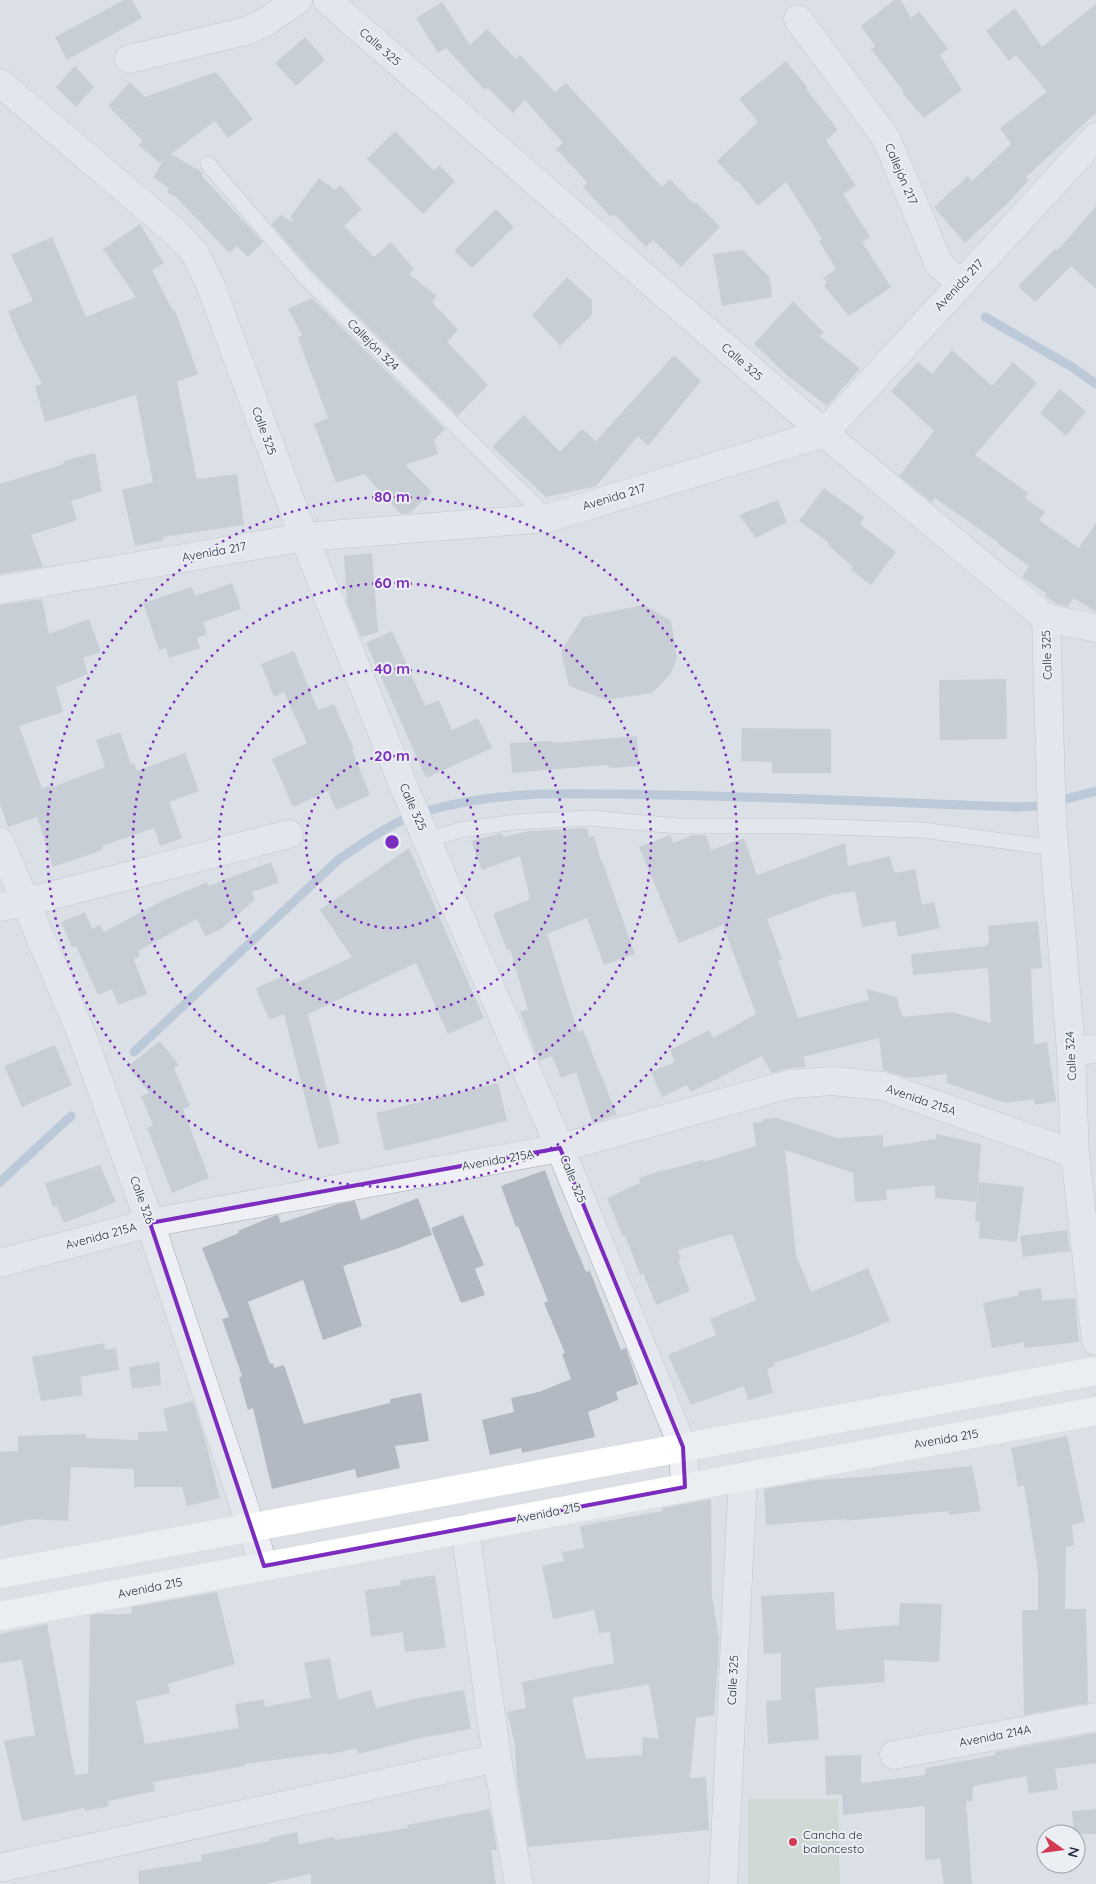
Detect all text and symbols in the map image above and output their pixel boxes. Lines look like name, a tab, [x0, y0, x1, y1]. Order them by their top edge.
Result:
street label: Calle 325	[357, 25, 404, 69]
street label: Callejón 217	[882, 141, 921, 207]
street label: Avenida 217	[931, 256, 986, 314]
street label: Callejón 324	[344, 316, 402, 374]
street label: Calle 325	[719, 340, 766, 384]
street label: Calle 325	[249, 405, 280, 457]
street label: Avenida 217	[581, 480, 647, 513]
text: 80 m	[374, 487, 410, 506]
street label: Avenida 217	[181, 538, 247, 565]
text: 60 m	[374, 573, 410, 592]
street label: Calle 325	[1038, 630, 1055, 680]
text: 40 m	[374, 659, 410, 678]
text: 20 m	[374, 746, 410, 765]
street label: Calle 325	[396, 781, 430, 833]
centre of rings	[383, 833, 401, 851]
street label: Calle 324	[1062, 1031, 1079, 1081]
street label: Avenida 215A	[884, 1081, 958, 1119]
street label: Avenida 215A	[461, 1146, 535, 1173]
street label: Calle 325	[557, 1153, 590, 1205]
street label: Calle 326	[127, 1174, 158, 1226]
street label: Avenida 215A	[64, 1219, 138, 1252]
street label: Avenida 215	[912, 1425, 979, 1452]
street label: Avenida 215	[514, 1499, 581, 1526]
street label: Avenida 215	[116, 1574, 183, 1601]
street label: Calle 325	[724, 1655, 741, 1705]
street label: Avenida 214A	[958, 1721, 1032, 1750]
north arrow	[1036, 1824, 1086, 1874]
place label: Cancha de baloncesto	[803, 1827, 864, 1856]
marker: Cancha de baloncesto	[787, 1836, 799, 1848]
text: N	[1064, 1845, 1084, 1859]

